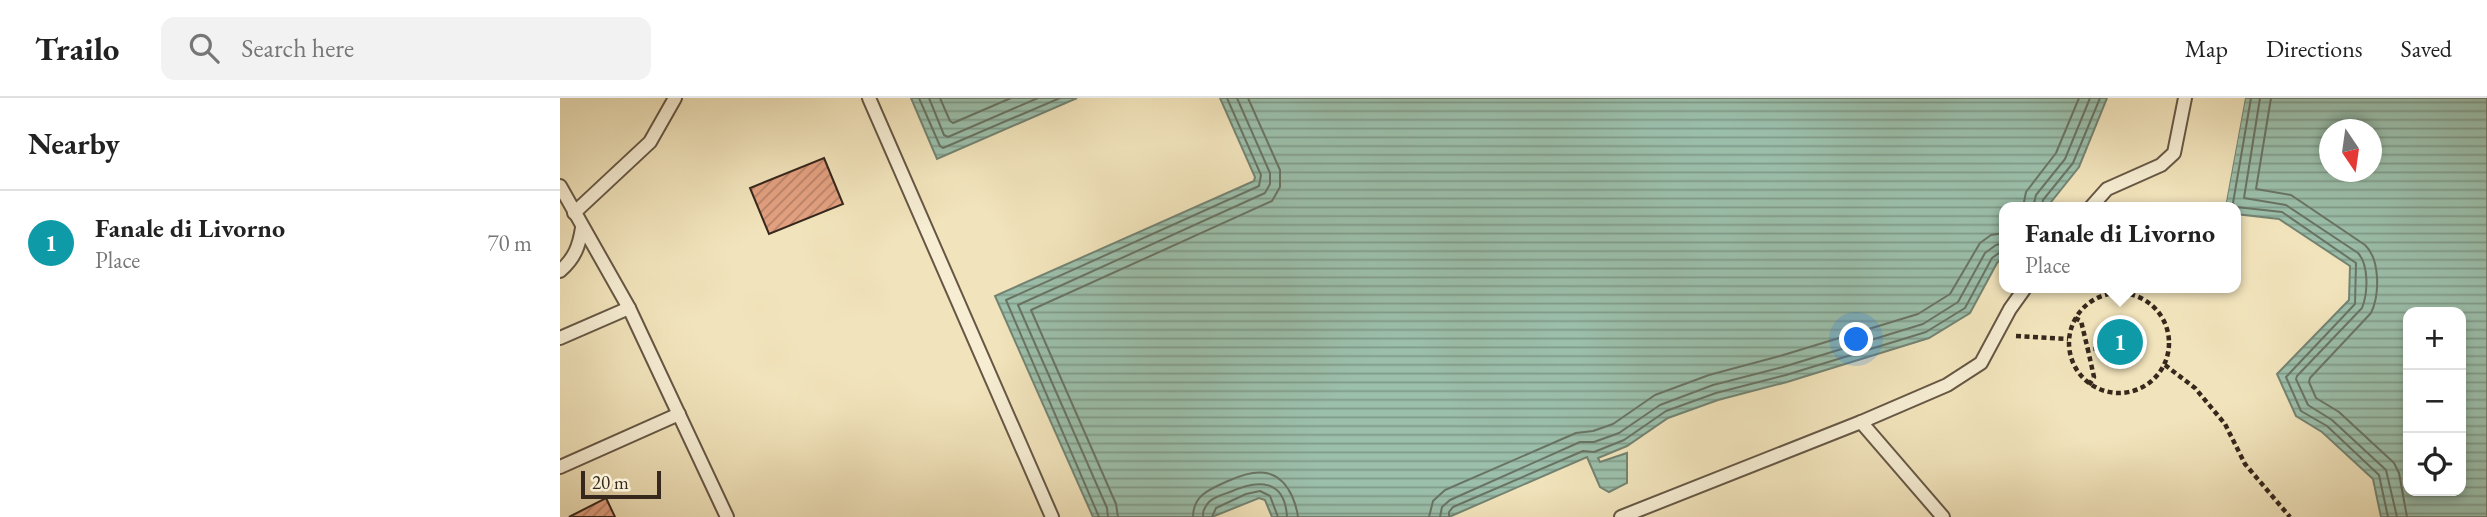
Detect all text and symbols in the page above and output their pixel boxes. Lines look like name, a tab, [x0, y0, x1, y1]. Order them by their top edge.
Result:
search box	[161, 17, 651, 80]
text: Trailo	[35, 27, 119, 70]
icon: search	[185, 29, 223, 67]
text: Search here	[241, 31, 354, 65]
text: Map	[2185, 33, 2228, 64]
text: Directions	[2266, 33, 2363, 64]
text: Saved	[2401, 33, 2452, 64]
north arrow	[2319, 119, 2382, 182]
text: Nearby	[28, 124, 120, 163]
popup	[1999, 202, 2241, 293]
text: Fanale di Livorno	[95, 211, 285, 245]
text: Fanale di Livorno	[2025, 216, 2215, 250]
text: 1	[45, 228, 57, 258]
text: 70 m	[487, 228, 532, 258]
text: Place	[95, 245, 140, 275]
text: Place	[2025, 250, 2070, 280]
map controls	[2403, 307, 2466, 496]
button: +	[2403, 307, 2466, 370]
pin: 1	[2097, 316, 2143, 368]
your location	[1839, 322, 1873, 356]
button: −	[2403, 370, 2466, 433]
button: locate	[2403, 433, 2466, 496]
scale bar	[581, 468, 662, 500]
text: 20 m	[592, 470, 629, 495]

